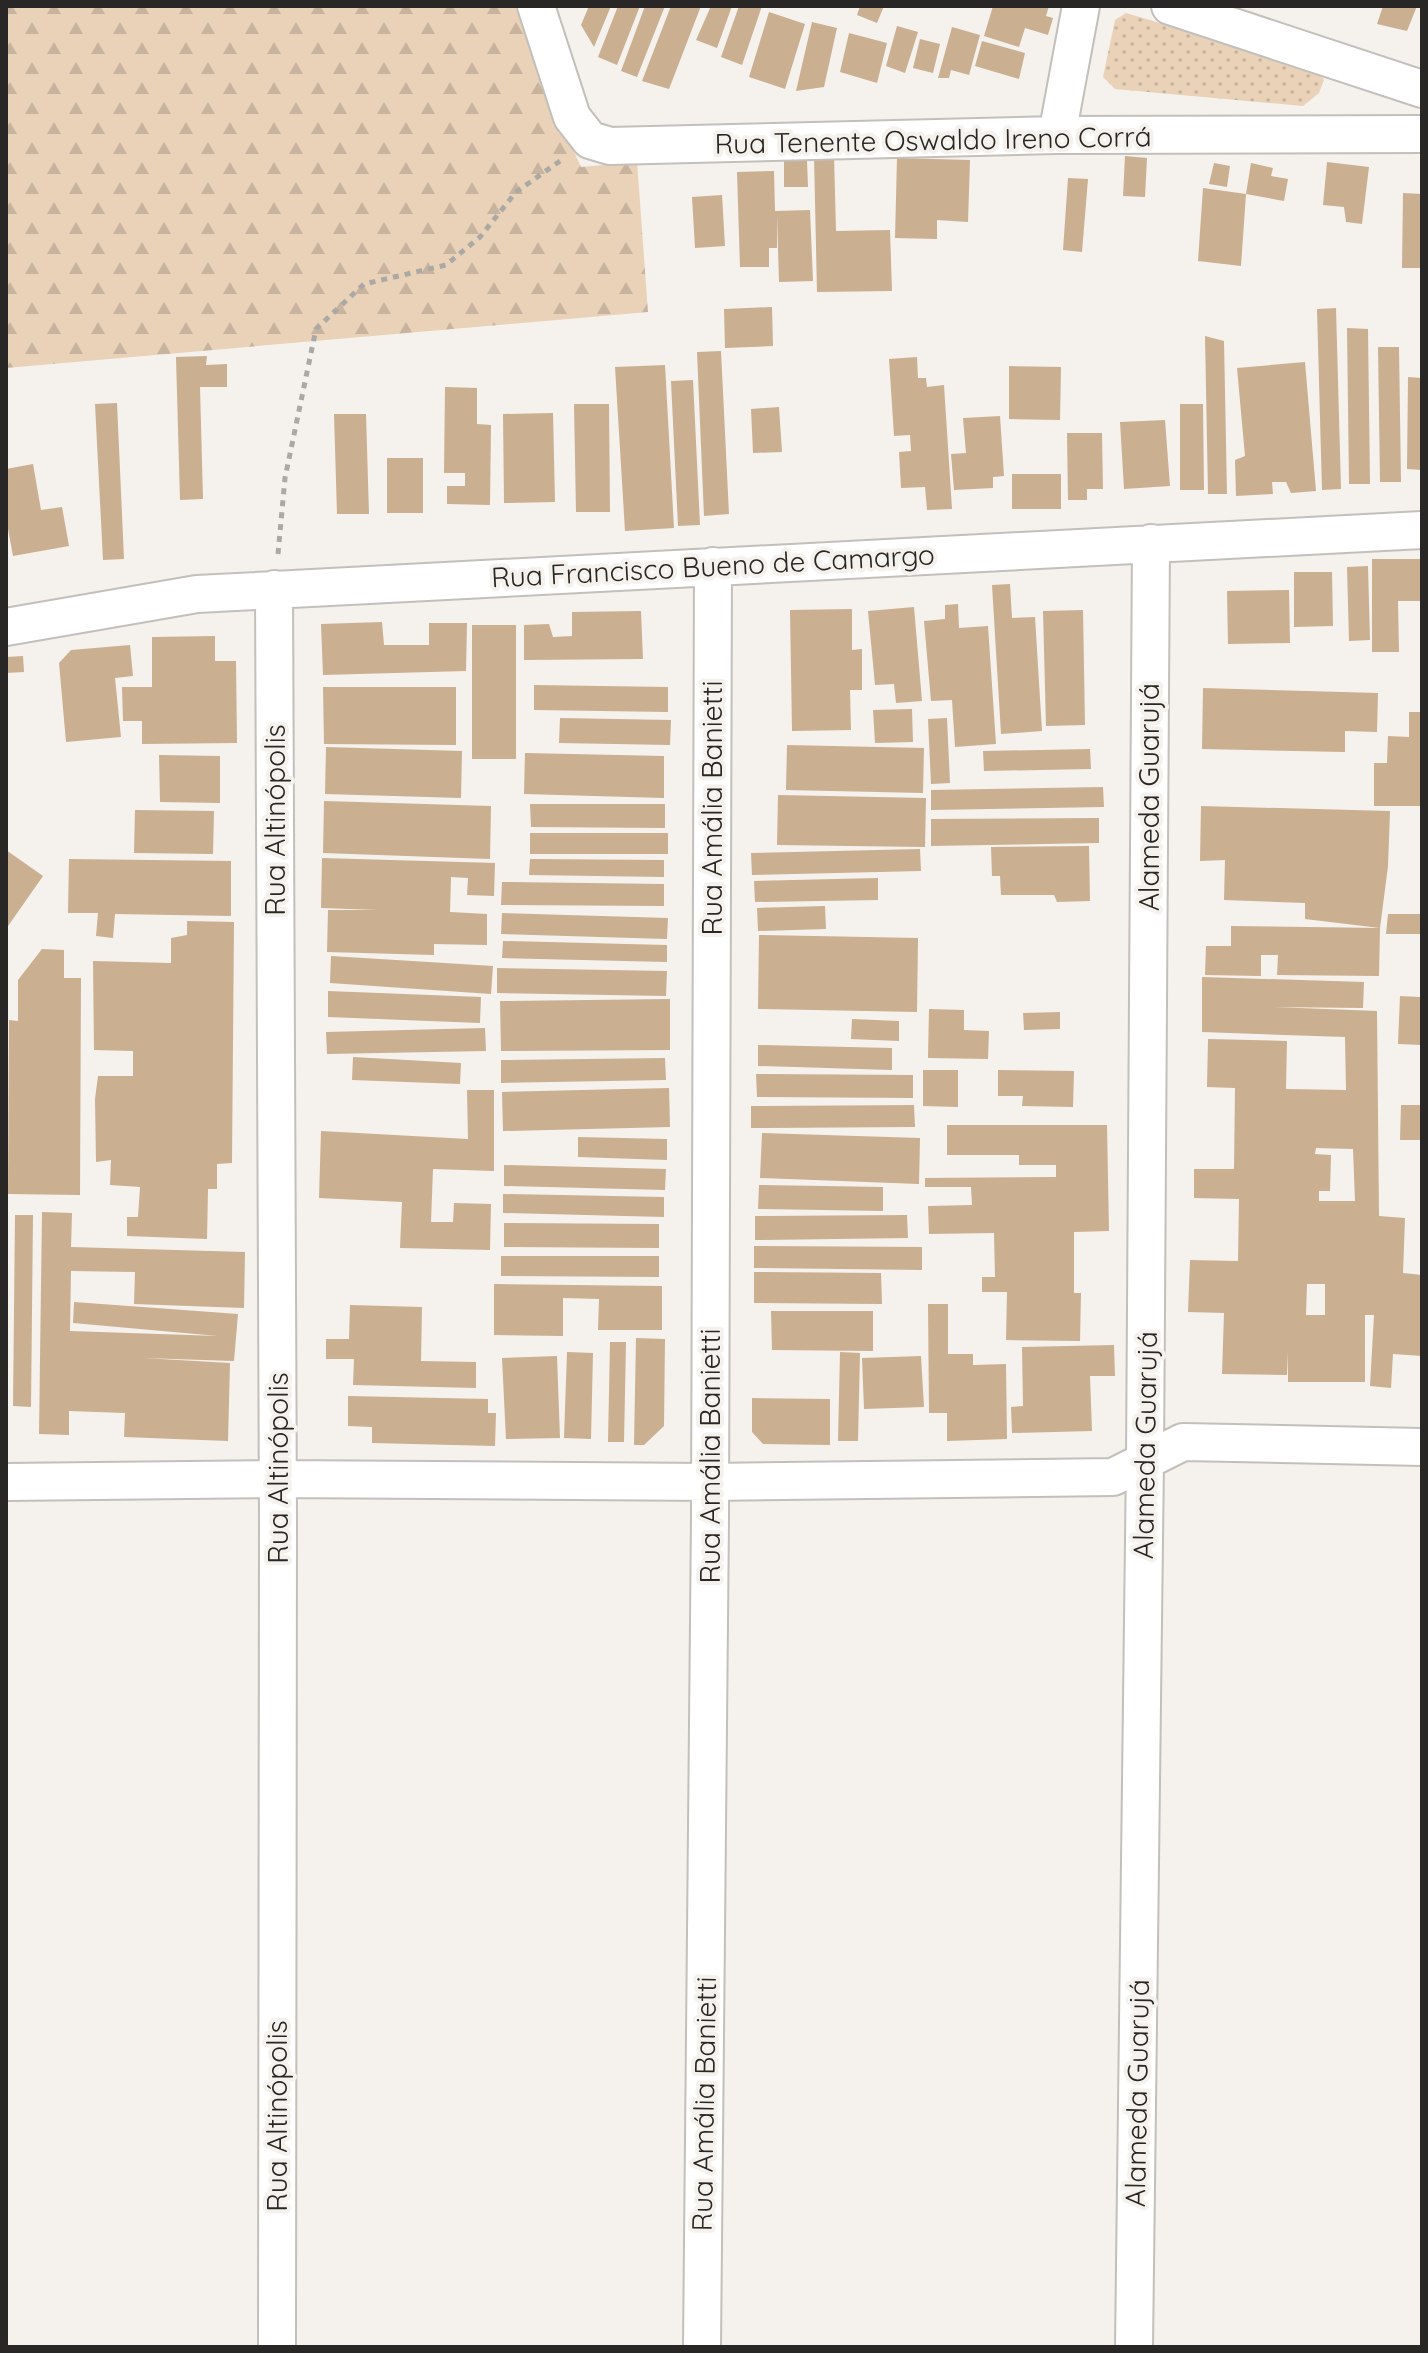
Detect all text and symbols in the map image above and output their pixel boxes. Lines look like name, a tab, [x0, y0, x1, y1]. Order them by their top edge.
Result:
street label: Rua Tenente Oswaldo Ireno Corrá	[714, 118, 1152, 161]
street label: Rua Francisco Bueno de Camargo	[490, 536, 936, 595]
street label: Rua Amália Banietti	[694, 681, 729, 935]
street label: Alameda Guarujá	[1131, 683, 1166, 911]
street label: Rua Altinópolis	[257, 724, 292, 916]
street label: Rua Amália Banietti	[692, 1329, 727, 1583]
street label: Alameda Guarujá	[1125, 1331, 1164, 1559]
street label: Rua Altinópolis	[260, 1372, 295, 1564]
street label: Rua Amália Banietti	[684, 1976, 723, 2232]
street label: Alameda Guarujá	[1117, 1979, 1156, 2207]
street label: Rua Altinópolis	[259, 2020, 294, 2212]

